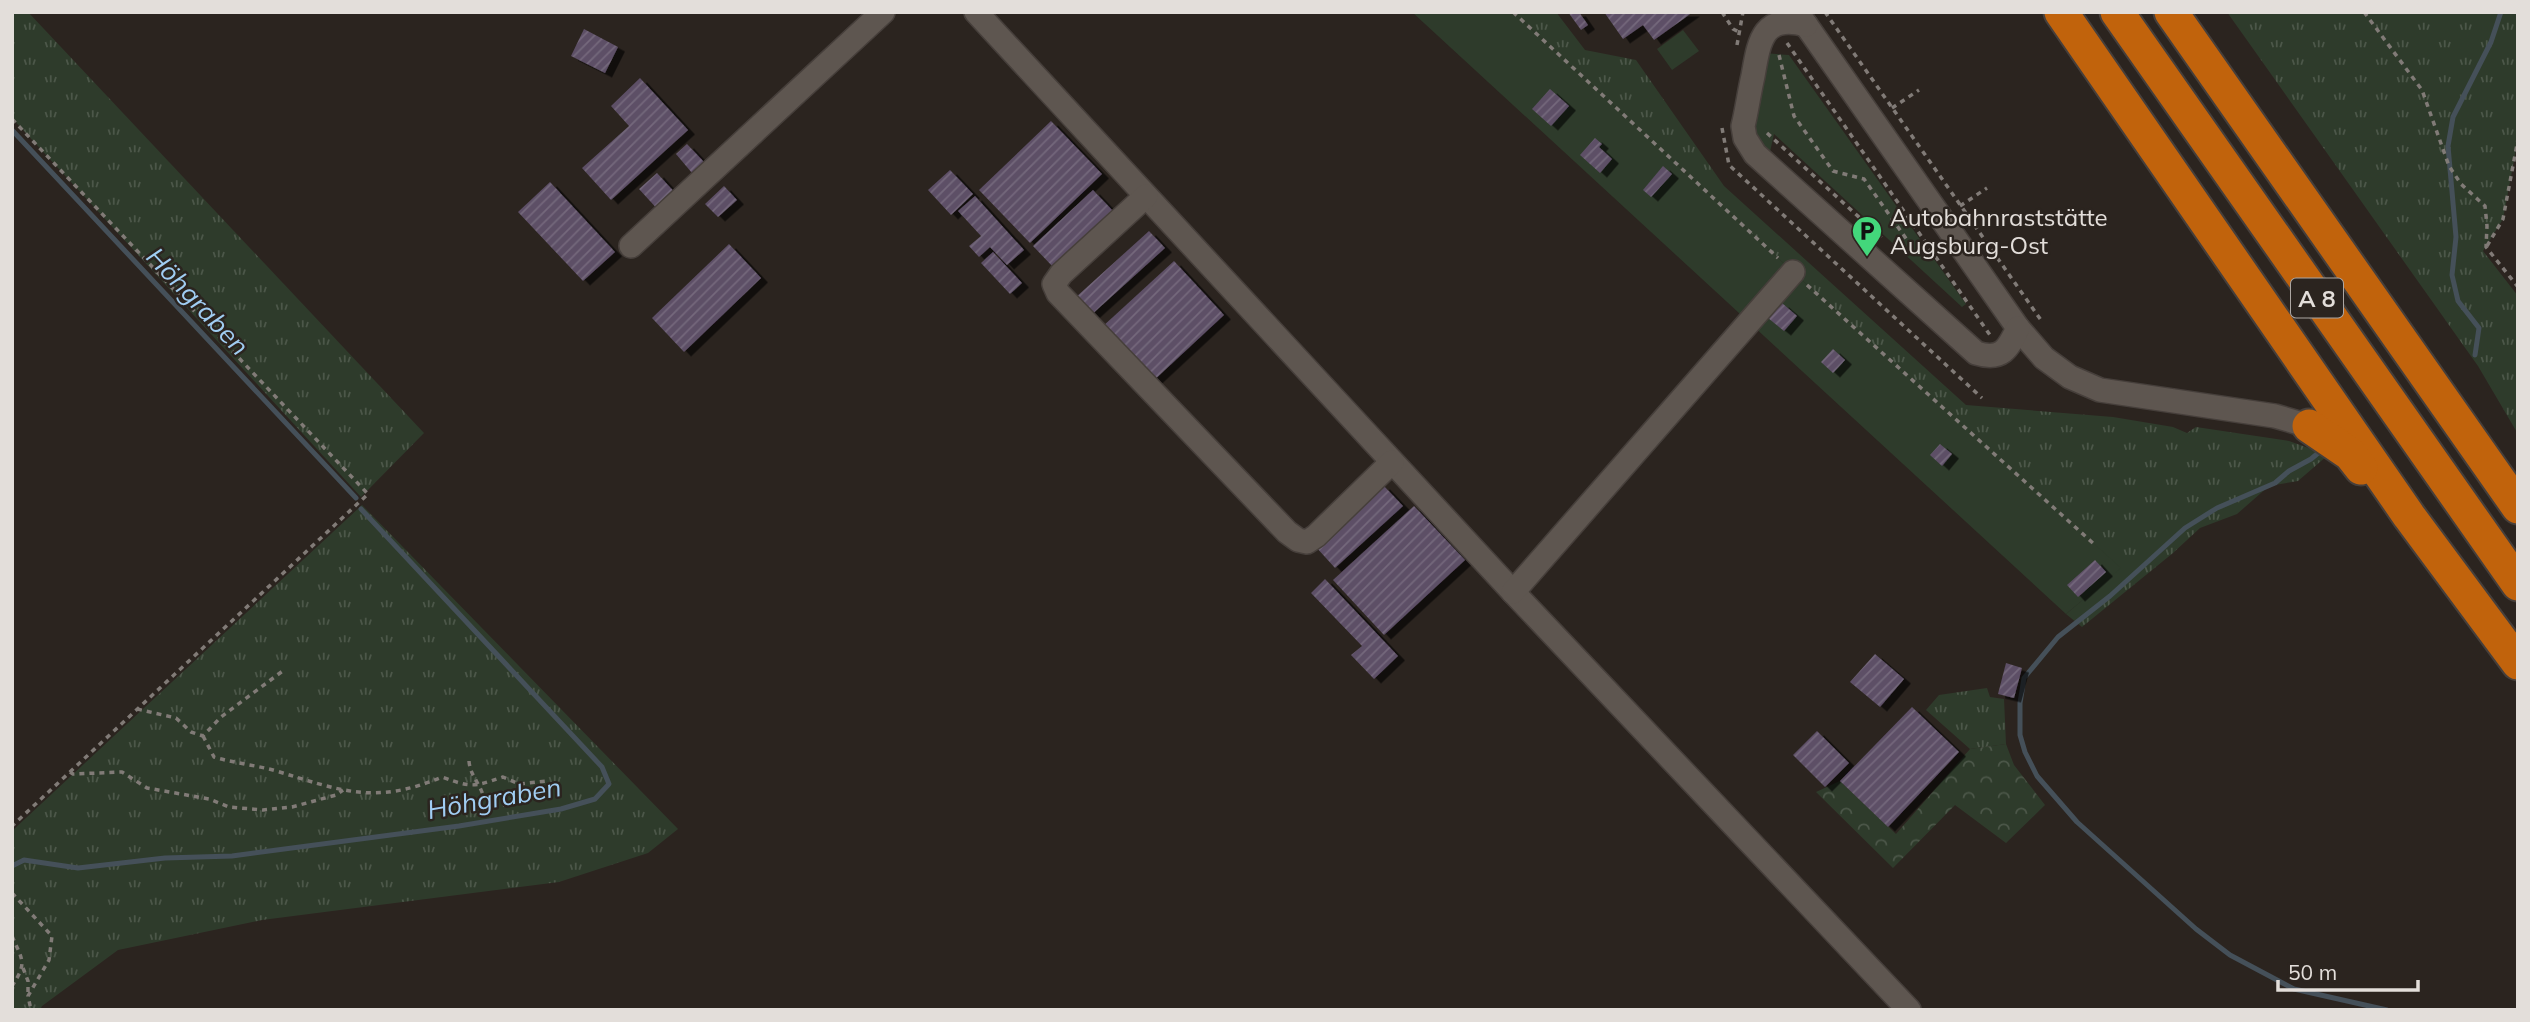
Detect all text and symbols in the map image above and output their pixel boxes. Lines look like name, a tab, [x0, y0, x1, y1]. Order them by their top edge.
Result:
place label: Autobahnraststätte Augsburg-Ost	[1890, 202, 2108, 260]
parking icon: Autobahnraststätte Augsburg-Ost	[1850, 214, 1884, 258]
water label: Höhgraben	[140, 240, 256, 362]
road number: A 8	[2291, 278, 2343, 318]
water label: Höhgraben	[424, 770, 564, 826]
scale bar	[2278, 948, 2418, 992]
text: 50 m	[2288, 959, 2337, 985]

